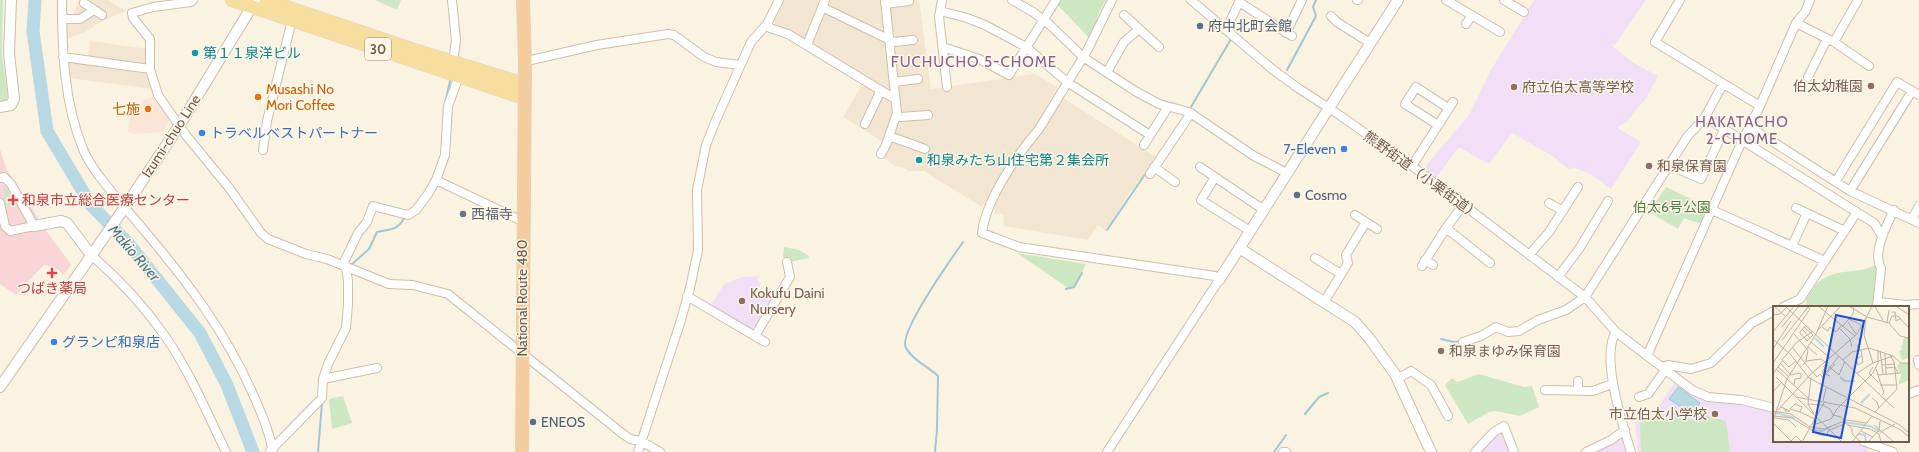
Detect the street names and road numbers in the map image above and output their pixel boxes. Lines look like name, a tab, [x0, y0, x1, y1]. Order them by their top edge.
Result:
road number: 30	[365, 38, 391, 60]
street label: Izumi-chuo Line	[137, 91, 205, 181]
street label: 熊野街道（小栗街道）	[1360, 127, 1484, 223]
street label: National Route 480	[513, 239, 531, 357]

